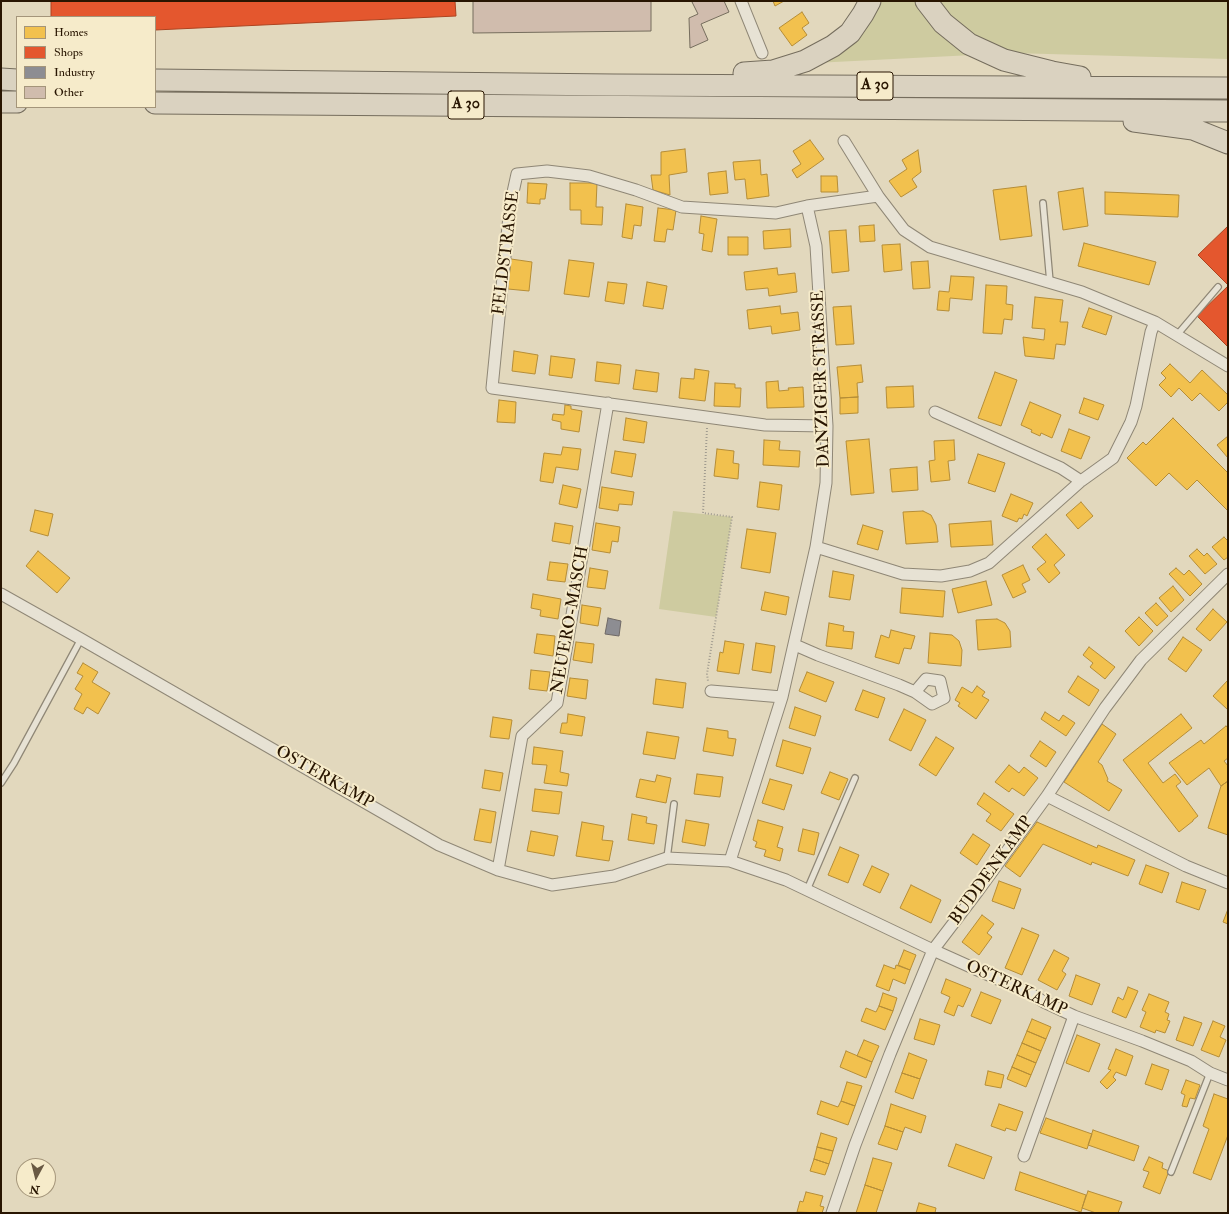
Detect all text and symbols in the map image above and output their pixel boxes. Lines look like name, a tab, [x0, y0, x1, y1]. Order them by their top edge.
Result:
legend	[16, 16, 156, 108]
text: Homes	[54, 25, 88, 40]
text: Shops	[54, 45, 83, 60]
text: Industry	[54, 65, 95, 80]
road number: A 30	[857, 72, 893, 100]
text: Other	[54, 85, 83, 100]
road number: A 30	[448, 91, 484, 119]
street label: FELDSTRASSE	[489, 190, 525, 316]
street label: DANZIGER STRASSE	[809, 290, 835, 468]
street label: NEUERO-MASCH	[548, 544, 594, 696]
street label: OSTERKAMP	[272, 742, 376, 814]
street label: BUDDENKAMP	[946, 813, 1038, 929]
street label: OSTERKAMP	[962, 957, 1070, 1021]
north arrow	[16, 1158, 56, 1198]
text: N	[29, 1182, 40, 1196]

